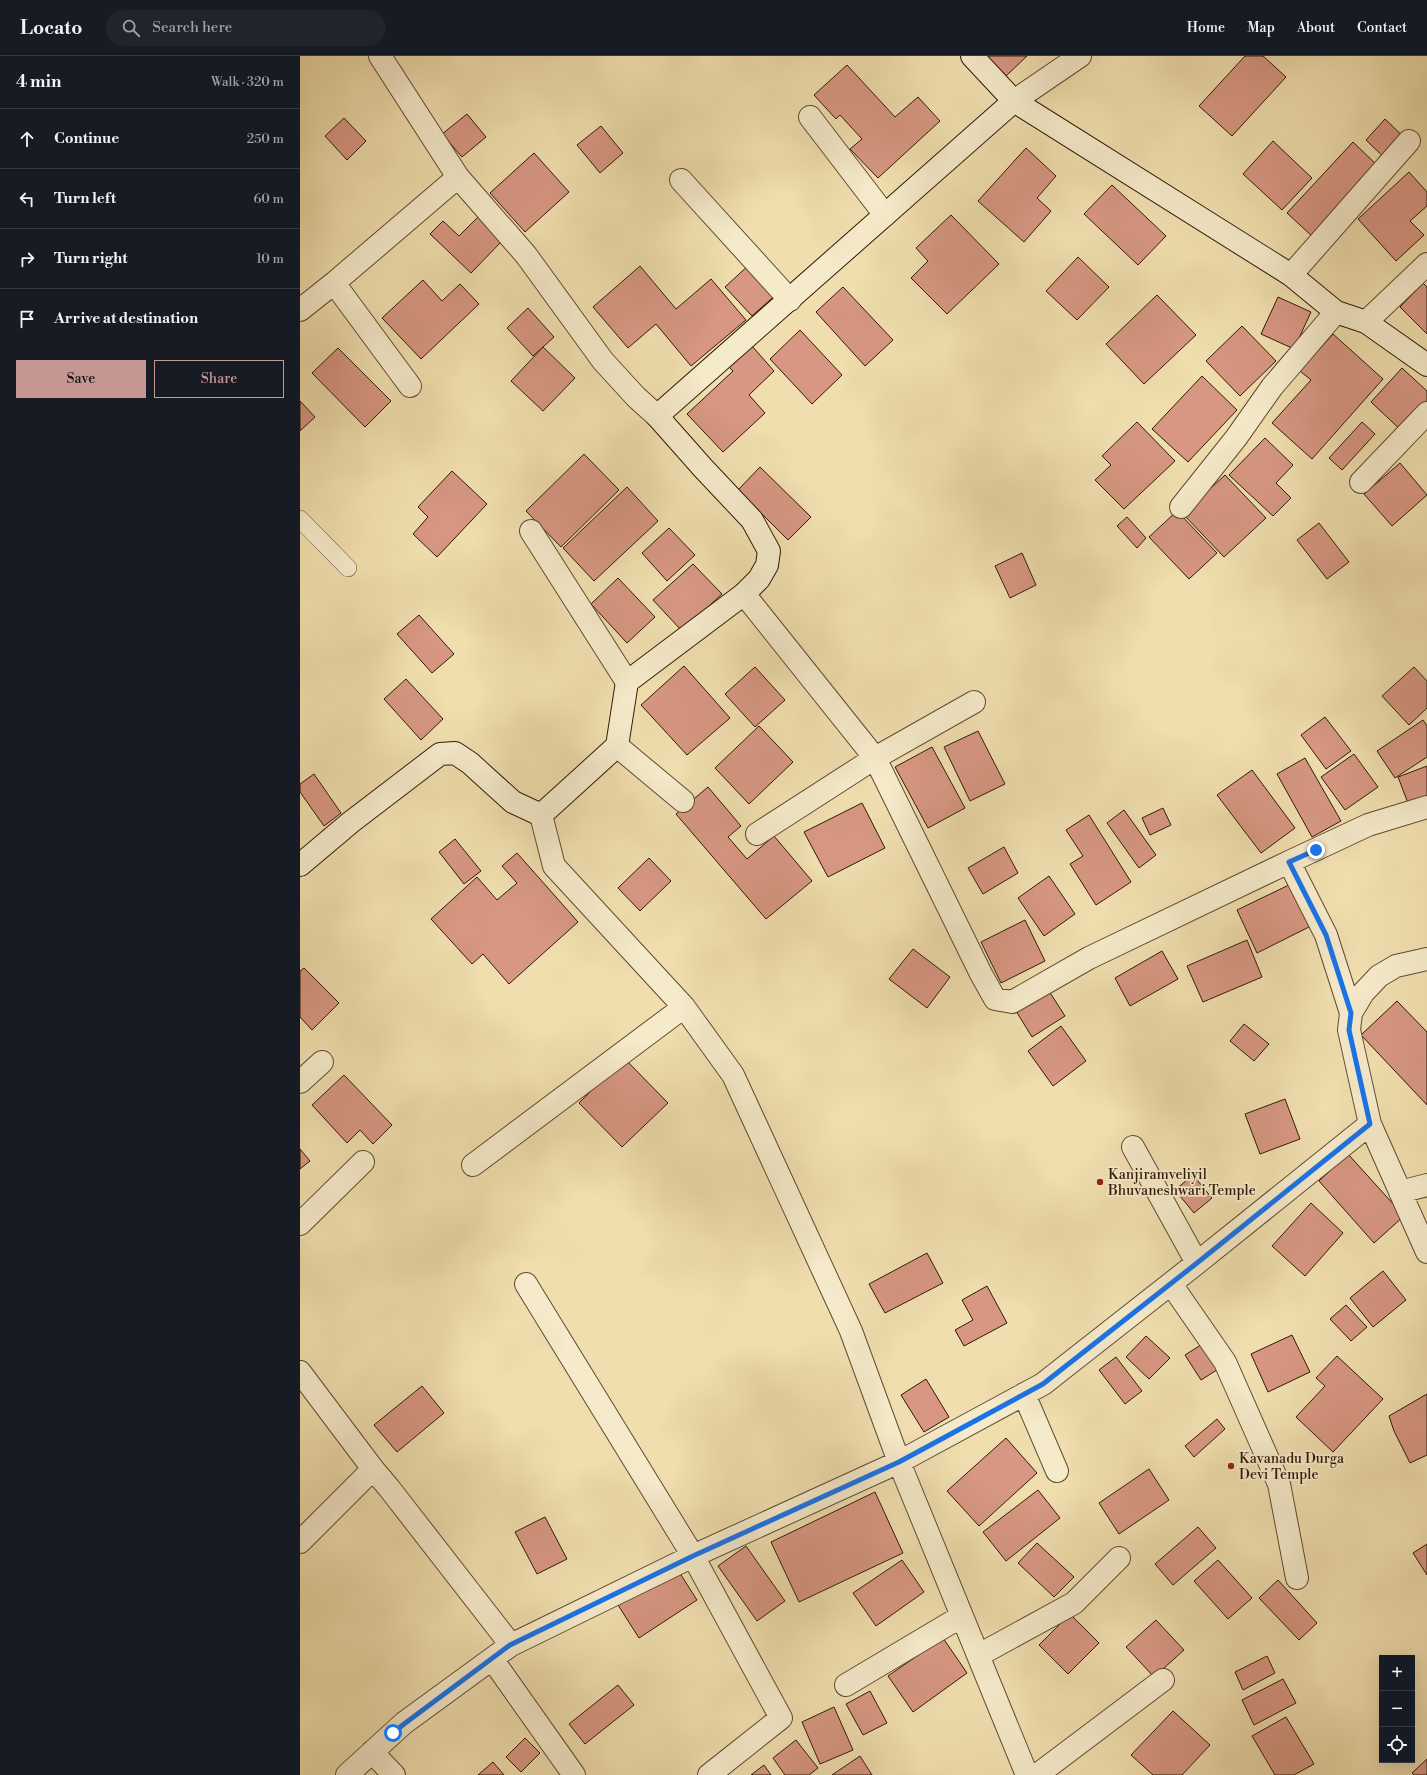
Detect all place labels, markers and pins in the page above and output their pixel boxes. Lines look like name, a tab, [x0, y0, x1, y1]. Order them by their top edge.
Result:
place label: Kanjiramveliyil Bhuvaneshwari Temple	[1107, 1166, 1256, 1200]
marker: Kanjiramveliyil Bhuvaneshwari Temple	[1095, 1177, 1105, 1187]
place label: Kavanadu Durga Devi Temple	[1239, 1450, 1345, 1484]
marker: Kavanadu Durga Devi Temple	[1226, 1461, 1236, 1471]

